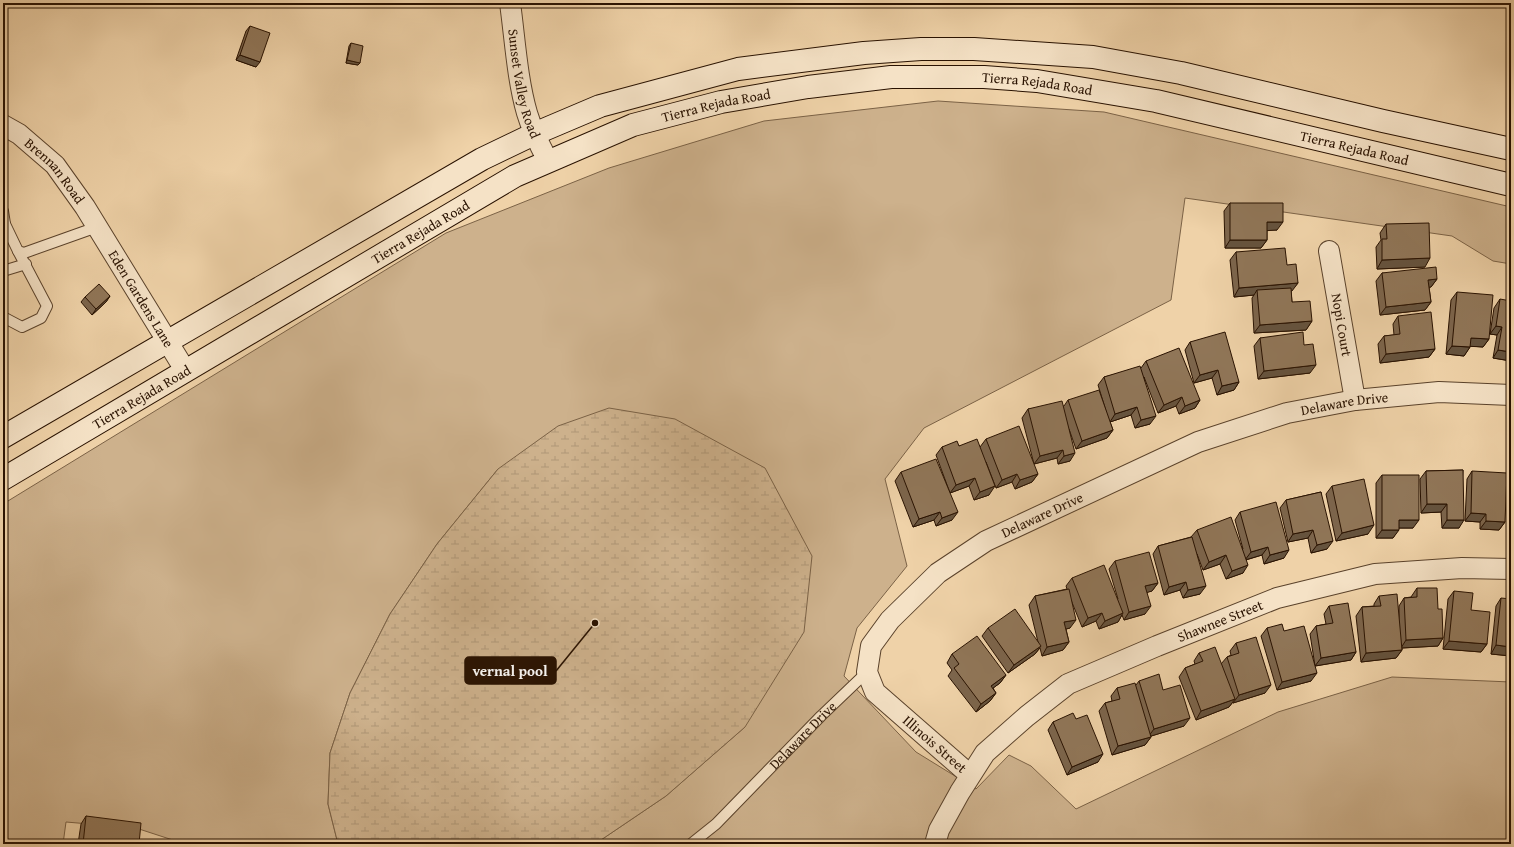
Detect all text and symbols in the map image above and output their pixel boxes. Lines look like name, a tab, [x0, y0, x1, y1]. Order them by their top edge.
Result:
street label: Sunset Valley Road	[503, 28, 546, 142]
street label: Tierra Rejada Road	[981, 67, 1094, 100]
street label: Tierra Rejada Road	[659, 84, 773, 127]
street label: Tierra Rejada Road	[1298, 125, 1411, 171]
street label: Brennan Road	[20, 133, 90, 208]
street label: Tierra Rejada Road	[367, 195, 474, 269]
street label: Eden Gardens Lane	[104, 246, 179, 352]
street label: Nopi Court	[1327, 292, 1357, 358]
street label: Tierra Rejada Road	[89, 360, 195, 434]
street label: Delaware Drive	[1299, 387, 1390, 420]
street label: Delaware Drive	[998, 487, 1087, 543]
street label: Shawnee Street	[1174, 595, 1266, 647]
callout: vernal pool	[465, 657, 556, 684]
text: vernal pool	[472, 660, 548, 681]
street label: Delaware Drive	[764, 696, 841, 774]
street label: Illinois Street	[899, 711, 971, 778]

